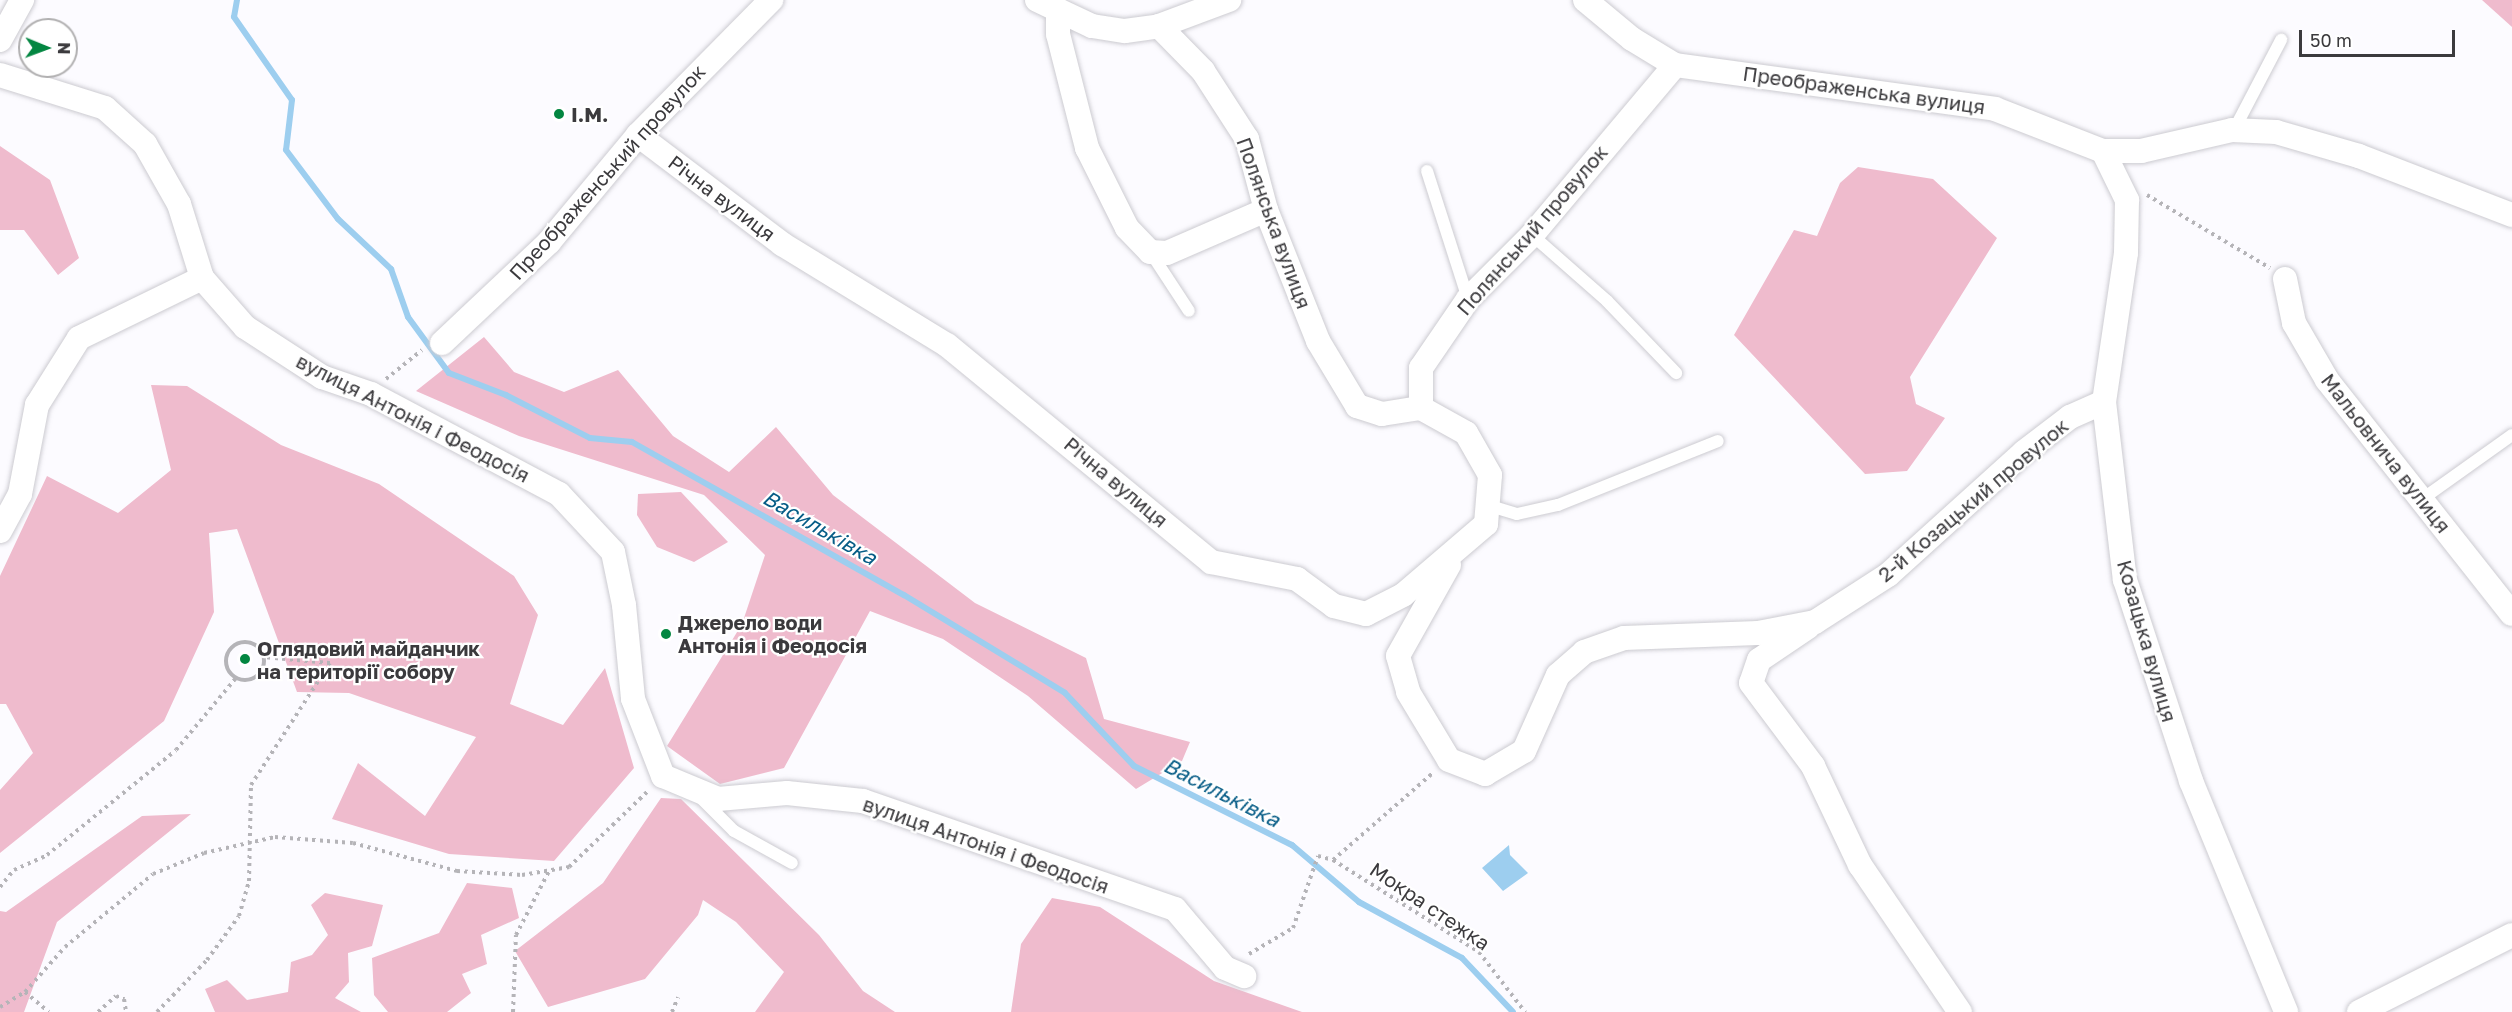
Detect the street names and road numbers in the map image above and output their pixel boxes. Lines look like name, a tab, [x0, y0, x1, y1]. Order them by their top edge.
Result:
street label: Преображенський провулок	[504, 59, 710, 285]
street label: Преображенська вулиця	[1741, 61, 1987, 119]
street label: Полянська вулиця	[1232, 134, 1316, 312]
street label: Полянський провулок	[1452, 140, 1612, 320]
street label: Річна вулиця	[664, 150, 780, 246]
street label: вулиця Антонія і Феодосія	[292, 349, 534, 487]
street label: Мальовнича вулиця	[2316, 369, 2456, 537]
street label: 2-й Козацький провулок	[1873, 413, 2073, 587]
street label: Річна вулиця	[1059, 432, 1173, 532]
street label: Козацька вулиця	[2112, 557, 2182, 725]
street label: вулиця Антонія і Феодосія	[860, 792, 1112, 898]
street label: Мокра стежка	[1365, 857, 1495, 955]

